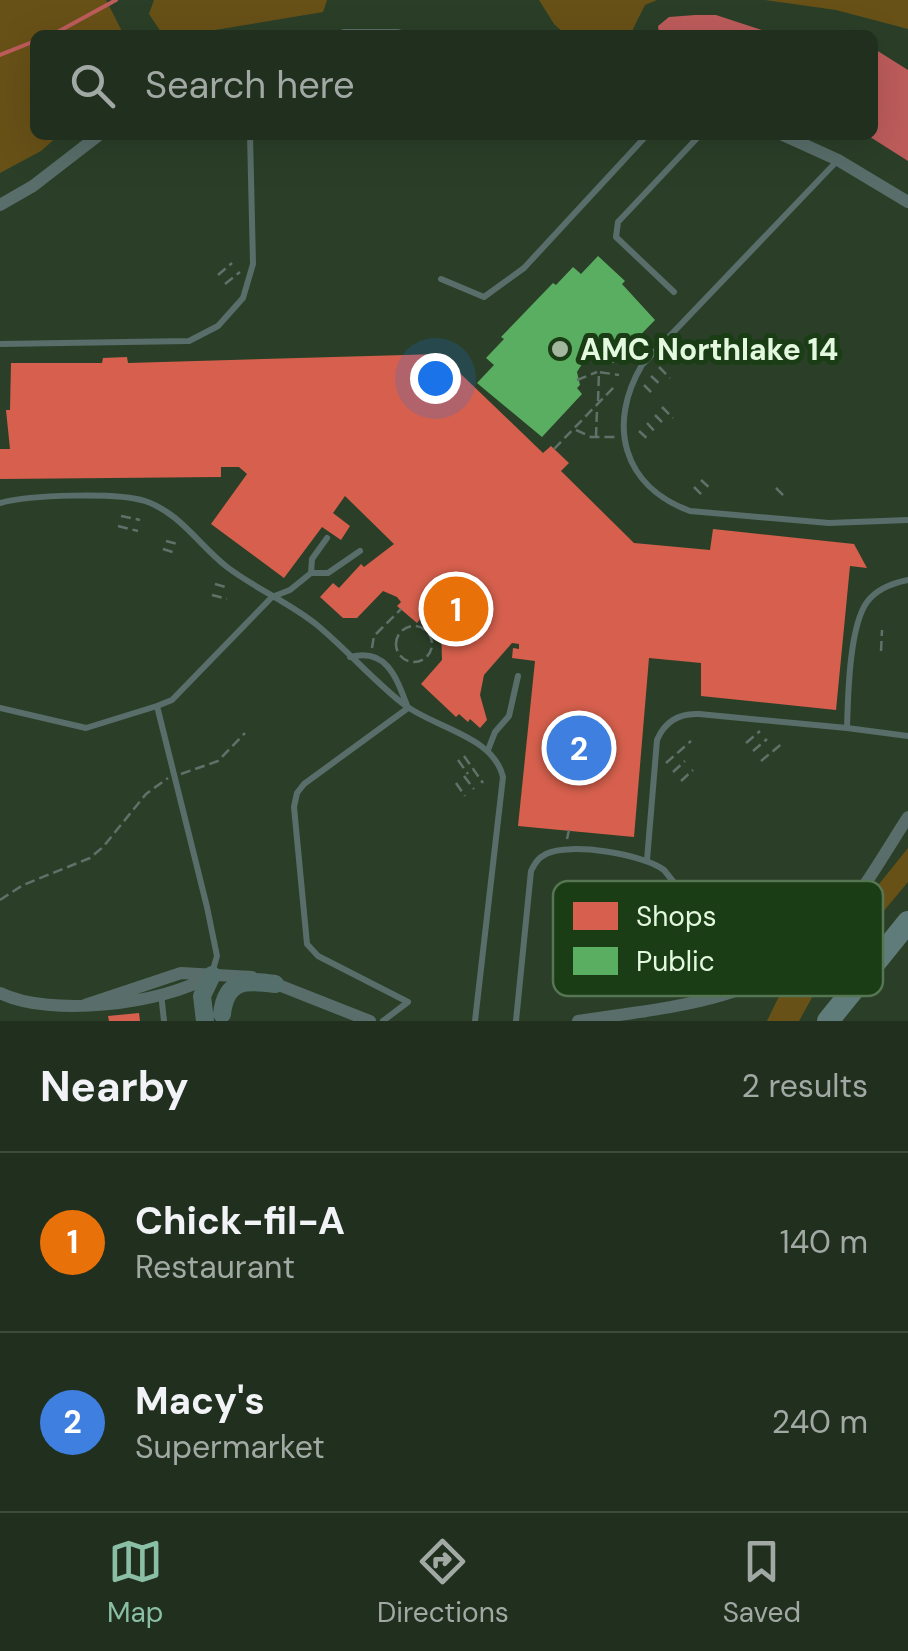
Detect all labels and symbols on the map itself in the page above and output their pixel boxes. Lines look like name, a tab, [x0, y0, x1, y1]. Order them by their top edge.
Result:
place label: AMC Northlake 14	[580, 330, 838, 369]
marker: AMC Northlake 14	[549, 338, 571, 360]
your location	[410, 353, 461, 404]
pin: 1	[424, 572, 488, 646]
pin: 2	[546, 710, 612, 786]
legend	[553, 881, 883, 996]
text: Shops	[636, 898, 717, 935]
text: Public	[636, 943, 715, 980]

